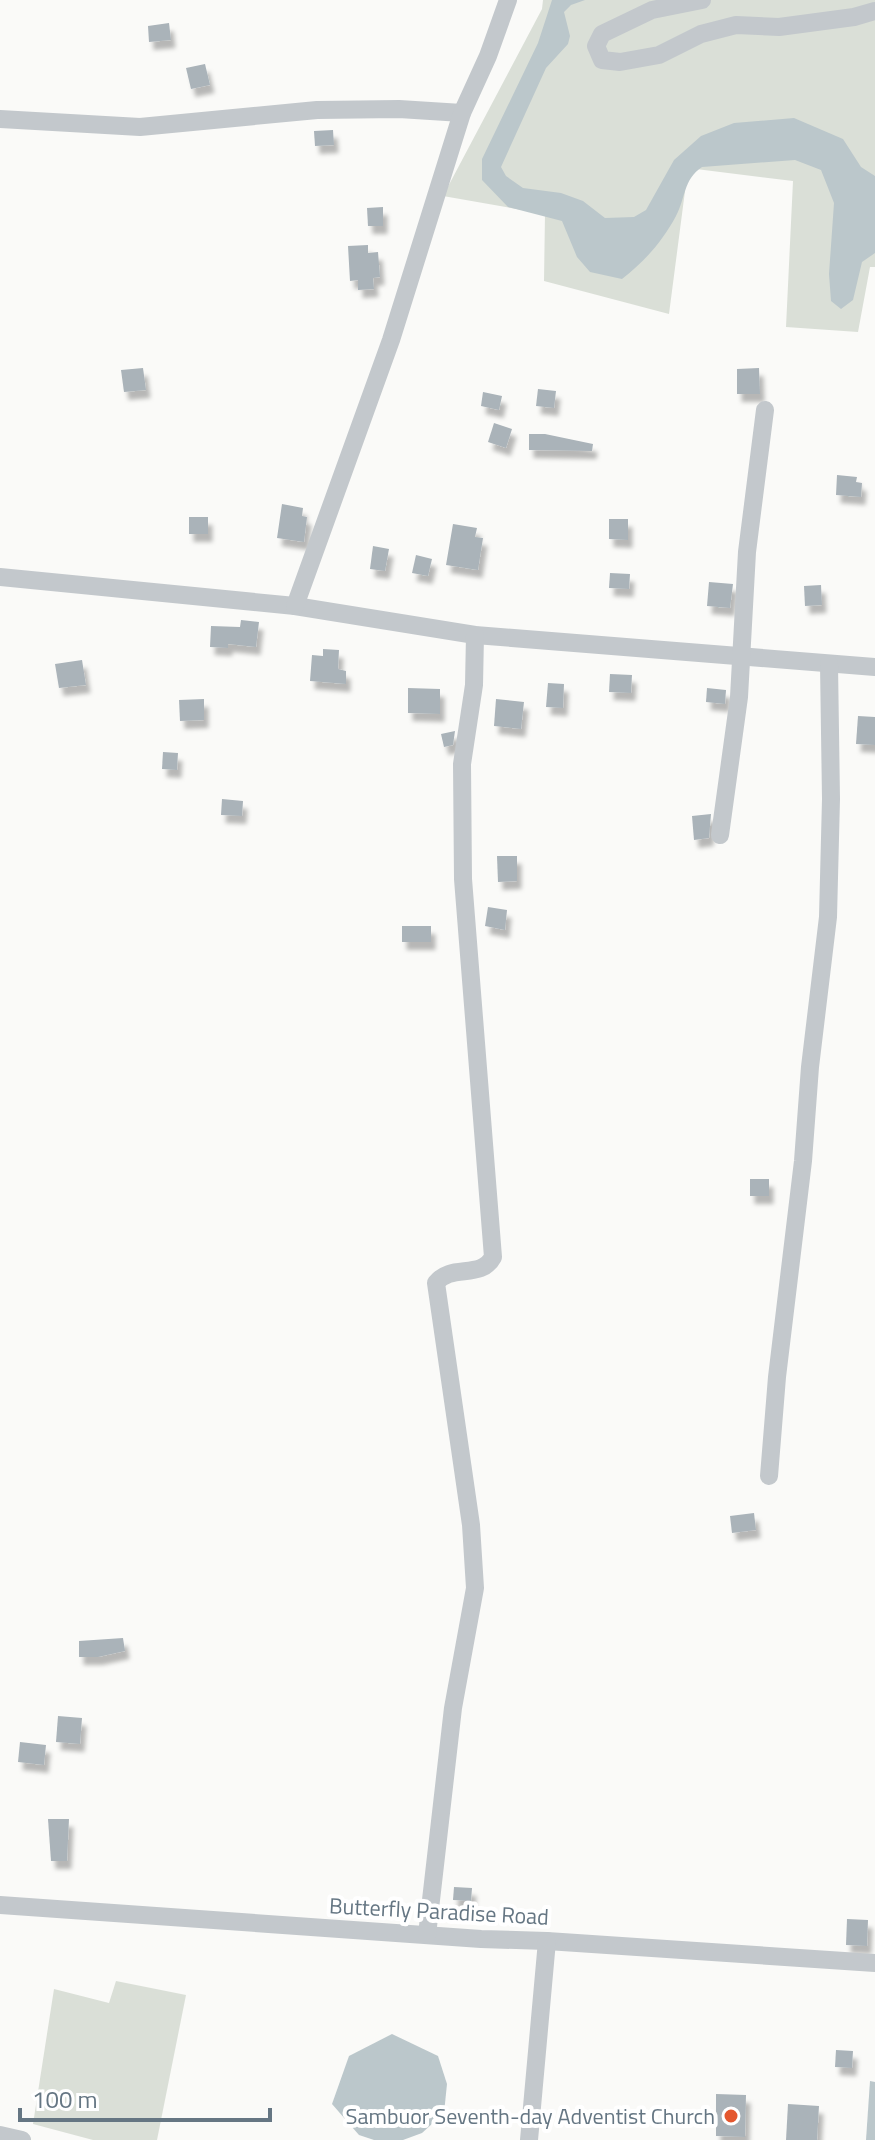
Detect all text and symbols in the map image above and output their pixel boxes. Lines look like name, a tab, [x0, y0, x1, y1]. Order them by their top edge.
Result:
street label: Butterfly Paradise Road	[328, 1888, 550, 1934]
scale bar	[20, 2072, 270, 2122]
text: 100 m	[32, 2081, 98, 2117]
place label: Sambuor Seventh-day Adventist Church	[346, 2099, 715, 2133]
marker: Sambuor Seventh-day Adventist Church	[722, 2107, 740, 2125]

